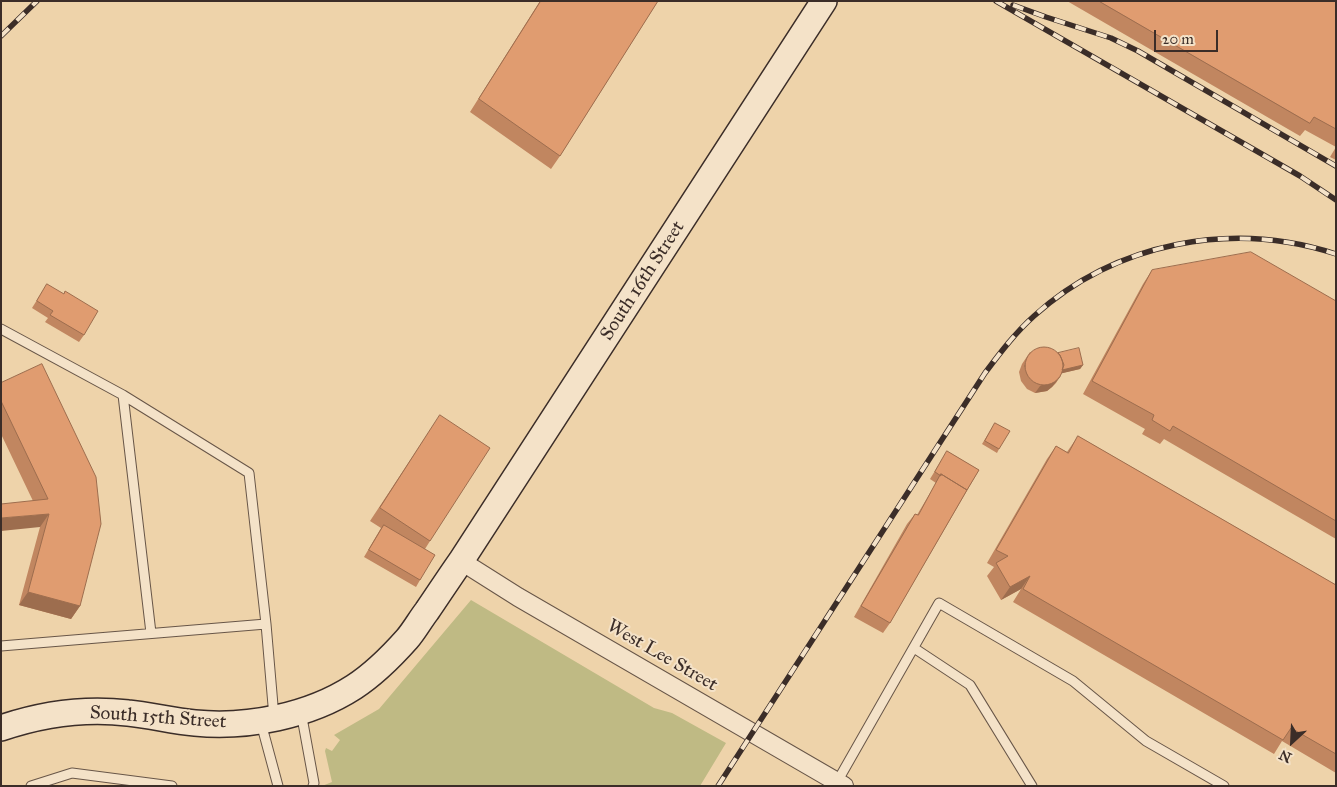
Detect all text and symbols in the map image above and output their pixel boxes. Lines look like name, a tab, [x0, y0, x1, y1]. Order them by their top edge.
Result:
scale bar	[1157, 20, 1221, 52]
text: 20 m	[1162, 30, 1194, 48]
street label: South 16th Street	[596, 217, 690, 345]
street label: West Lee Street	[603, 615, 721, 697]
street label: South 15th Street	[89, 702, 227, 734]
north arrow	[1267, 717, 1317, 767]
text: N	[1276, 746, 1294, 766]

